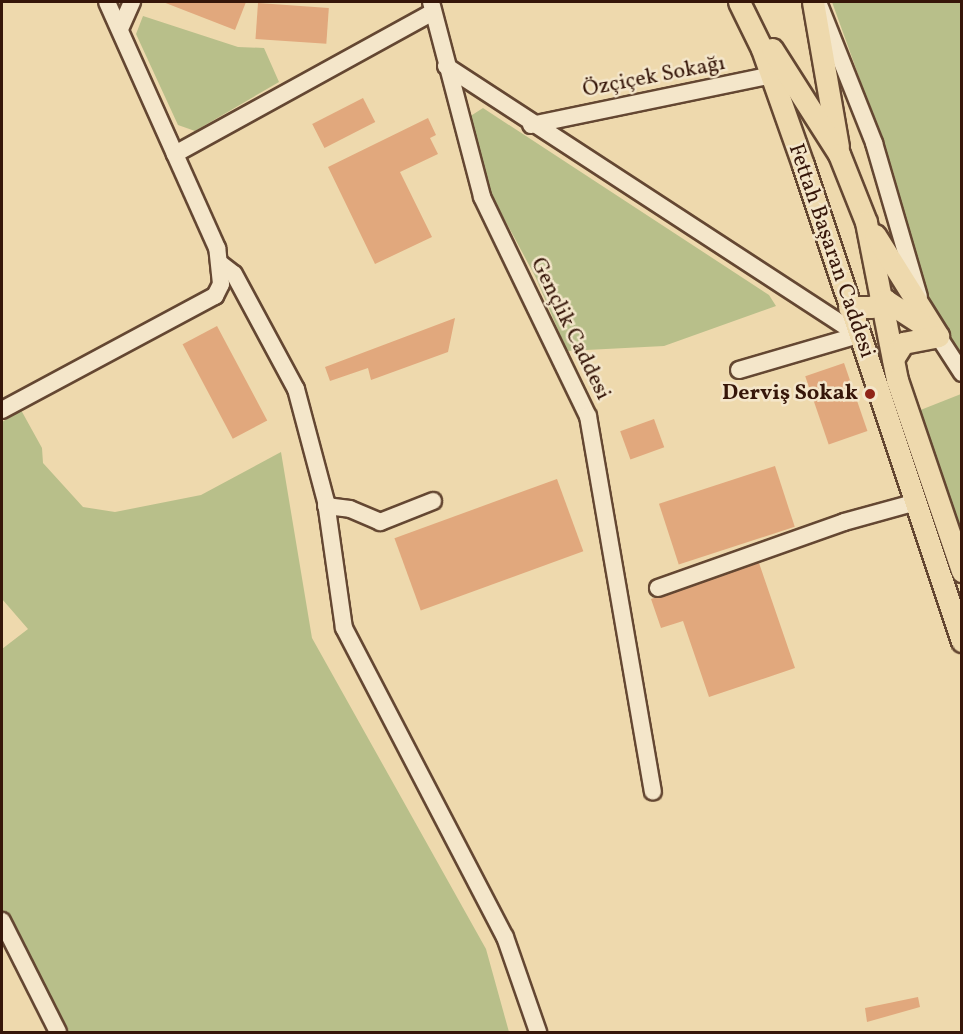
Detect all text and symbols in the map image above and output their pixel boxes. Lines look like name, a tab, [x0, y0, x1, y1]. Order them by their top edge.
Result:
street label: Özçiçek Sokağı	[580, 50, 728, 104]
street label: Fettah Başaran Caddesi	[782, 140, 880, 362]
street label: Gençlik Caddesi	[524, 254, 616, 404]
place label: Derviş Sokak	[722, 381, 858, 407]
marker: Derviş Sokak	[863, 387, 877, 401]

